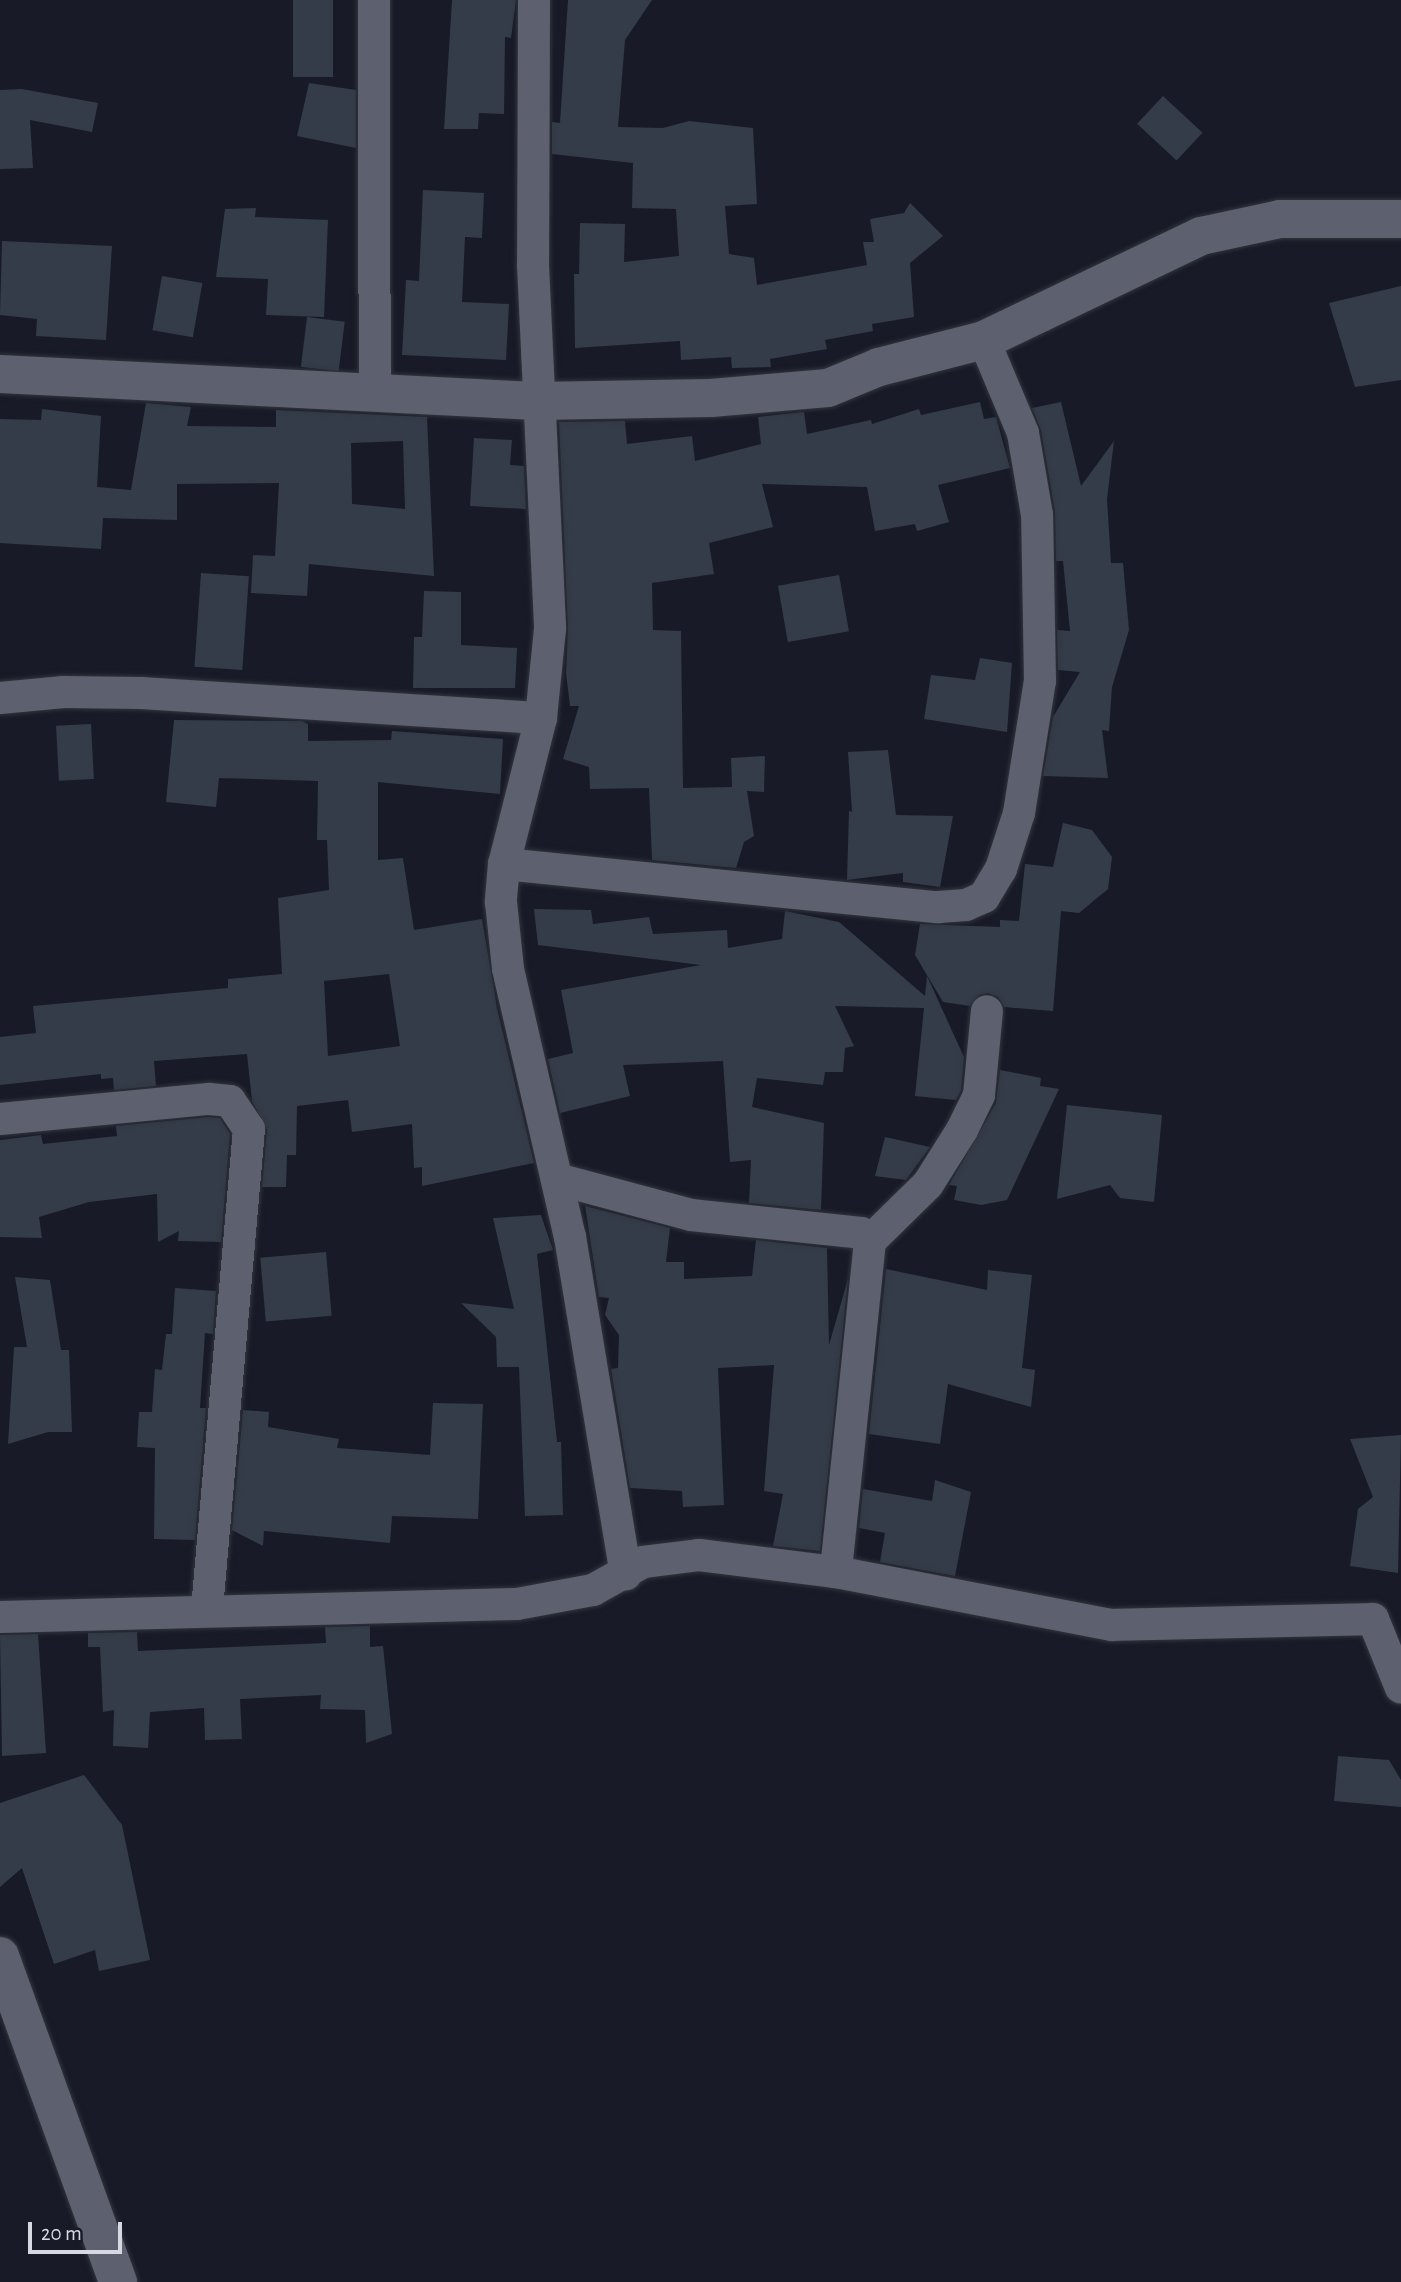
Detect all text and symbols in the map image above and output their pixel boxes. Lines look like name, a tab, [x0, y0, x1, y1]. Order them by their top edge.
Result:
scale bar	[32, 2208, 126, 2252]
text: 20 m	[41, 2223, 82, 2244]

